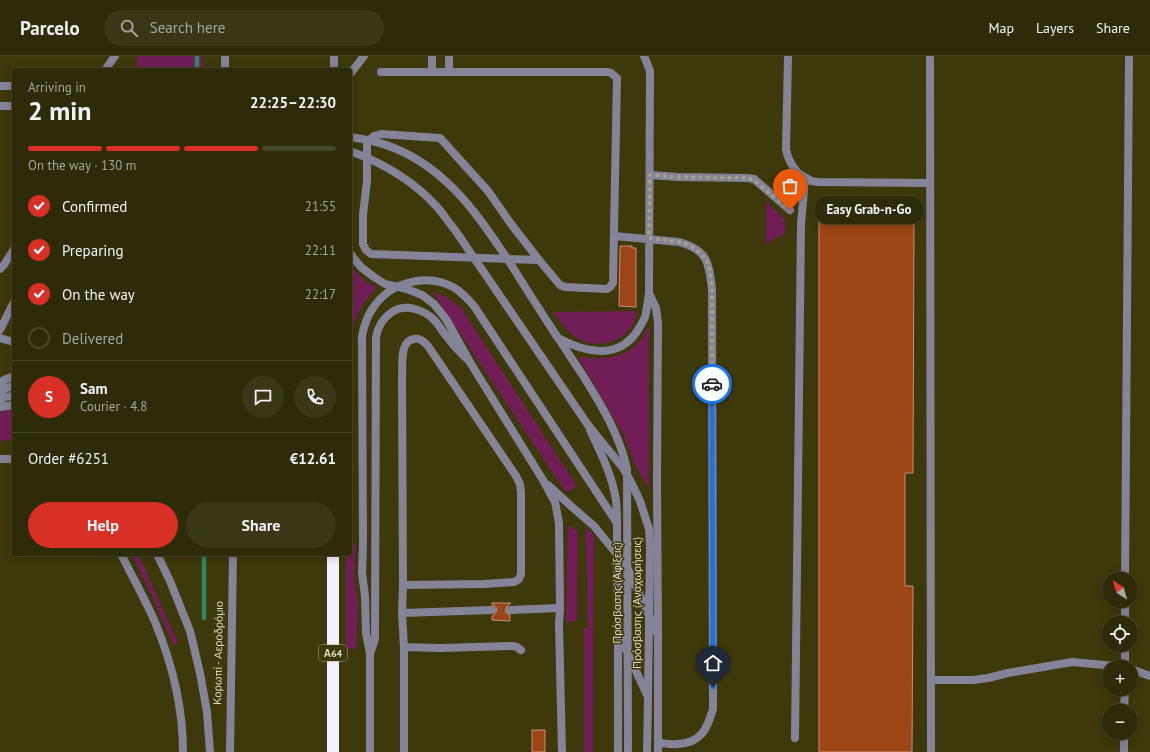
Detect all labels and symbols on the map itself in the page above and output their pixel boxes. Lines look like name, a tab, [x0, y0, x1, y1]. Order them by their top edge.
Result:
pin	[773, 169, 807, 210]
callout: Easy Grab-n-Go	[814, 196, 924, 224]
courier	[692, 364, 732, 404]
street label: Πρόσβασης (Αναχωρήσεις)	[630, 537, 644, 669]
street label: Πρόσβασης (Αφίξεις)	[610, 542, 624, 644]
north arrow	[1102, 572, 1138, 608]
street label: Κορωπί - Αεροδρόμιο	[210, 601, 226, 705]
road number: Α64	[319, 645, 347, 661]
pin	[696, 646, 730, 687]

